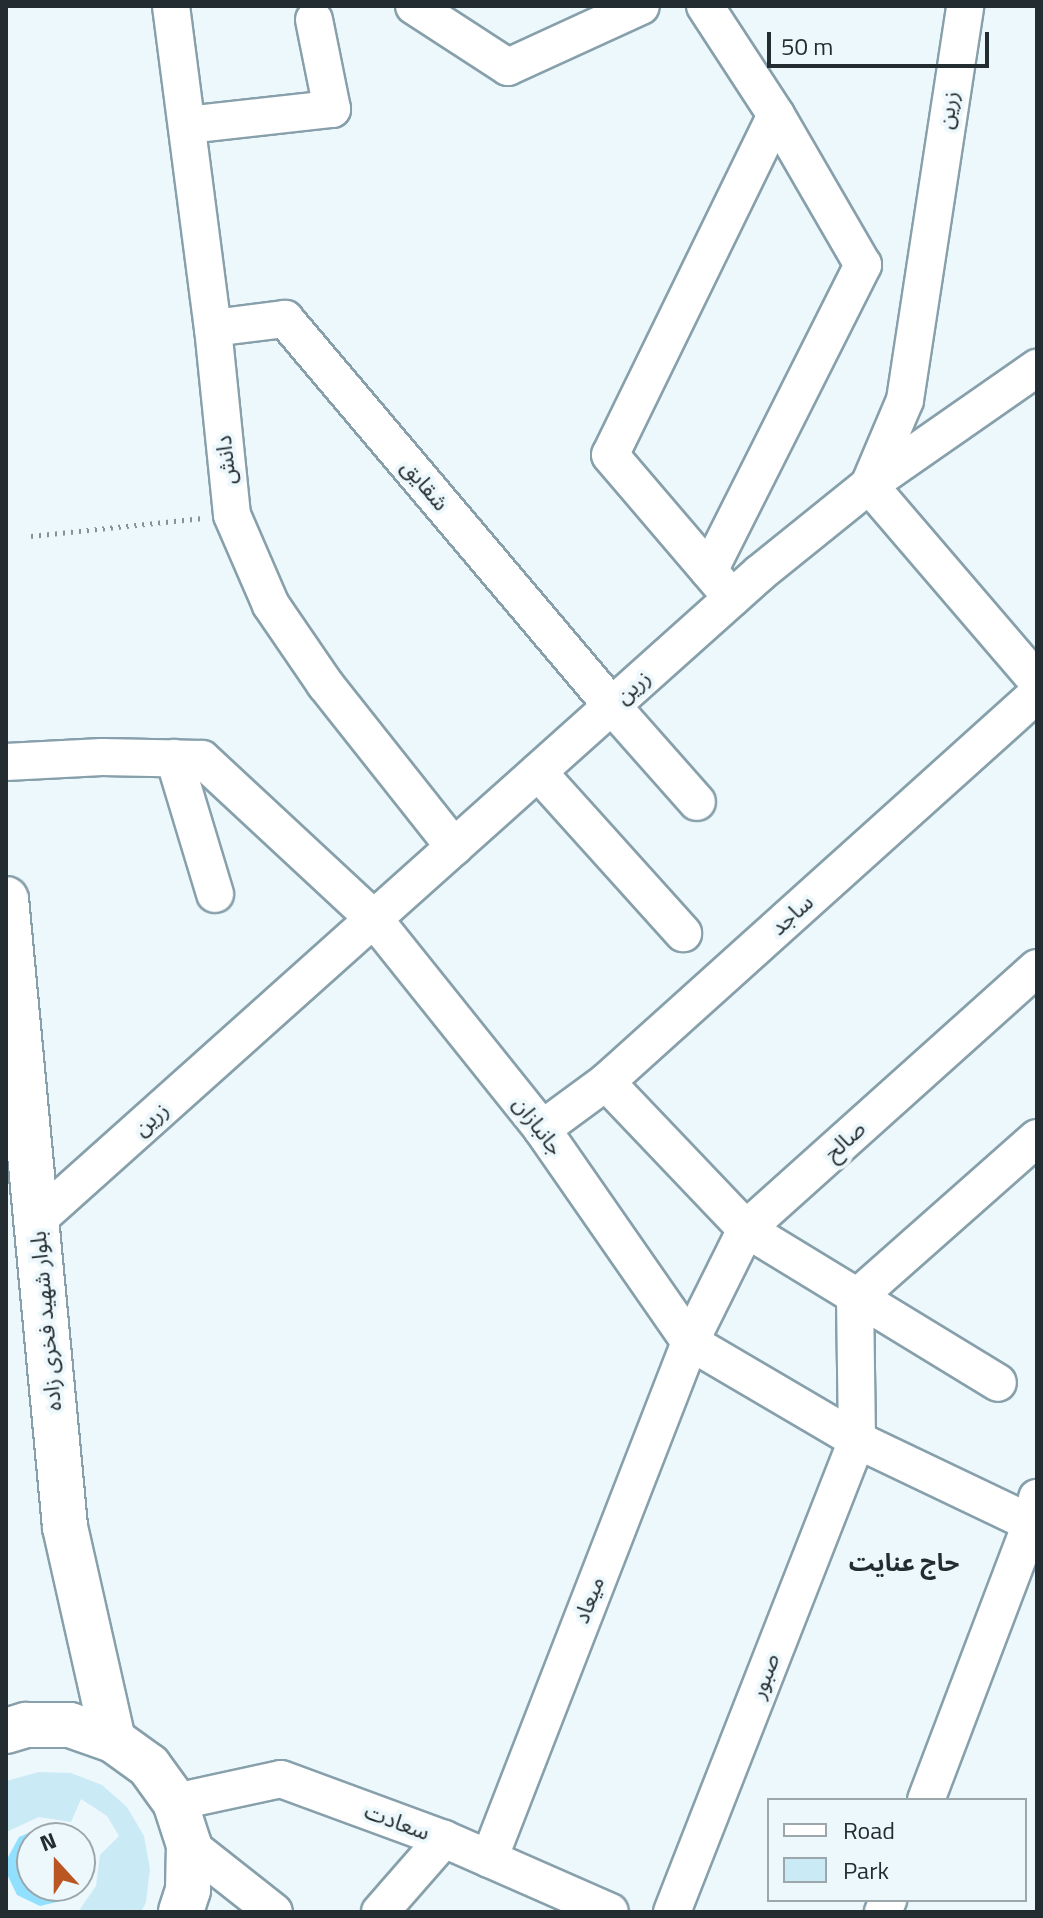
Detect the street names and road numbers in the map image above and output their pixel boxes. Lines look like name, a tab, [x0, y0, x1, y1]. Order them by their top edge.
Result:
street label: زرین	[932, 89, 964, 131]
street label: دانش	[210, 434, 242, 486]
street label: شقایق	[396, 454, 454, 516]
street label: زرین	[610, 664, 656, 710]
street label: ساجد	[765, 889, 819, 941]
street label: جانبازان	[507, 1091, 569, 1161]
street label: زرین	[128, 1096, 174, 1142]
street label: صالح	[819, 1116, 871, 1166]
street label: بلوار شهید فخری زاده	[25, 1230, 67, 1412]
street label: میعاد	[568, 1573, 610, 1627]
street label: صبور	[744, 1650, 786, 1702]
street label: سعادت	[361, 1798, 433, 1846]

